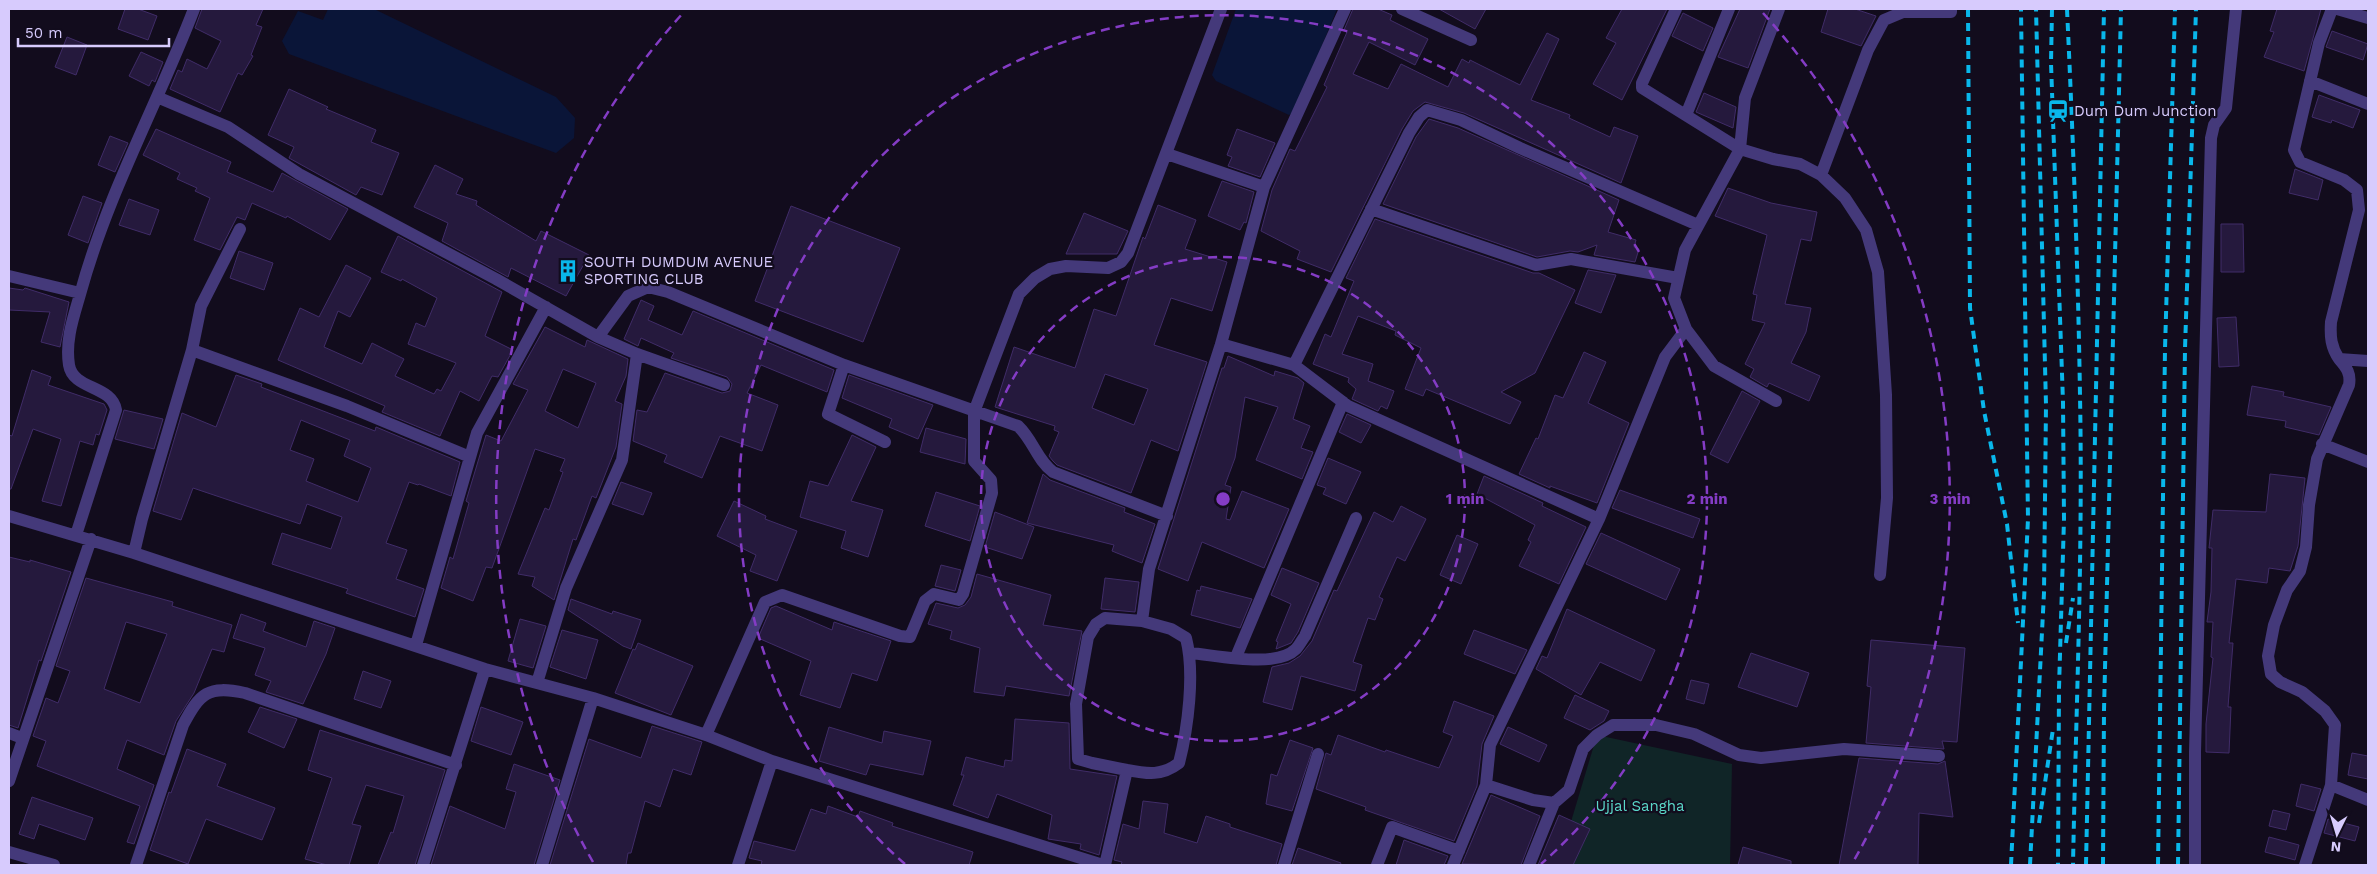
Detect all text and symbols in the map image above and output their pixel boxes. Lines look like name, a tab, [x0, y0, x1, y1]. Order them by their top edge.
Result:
scale bar	[18, 15, 169, 47]
text: 50 m	[25, 24, 62, 42]
station icon: Dum Dum Junction	[2045, 98, 2071, 124]
place label: Dum Dum Junction	[2074, 102, 2216, 120]
place label: SOUTH DUMDUM AVENUE SPORTING CLUB	[584, 253, 773, 288]
building icon: SOUTH DUMDUM AVENUE SPORTING CLUB	[555, 258, 581, 284]
centre of rings	[1214, 490, 1232, 508]
text: 1 min	[1446, 490, 1484, 508]
text: 2 min	[1686, 490, 1728, 508]
text: 3 min	[1930, 490, 1970, 508]
park label: Ujjal Sangha	[1595, 797, 1685, 815]
north arrow	[2312, 809, 2362, 859]
text: N	[2330, 839, 2342, 855]

